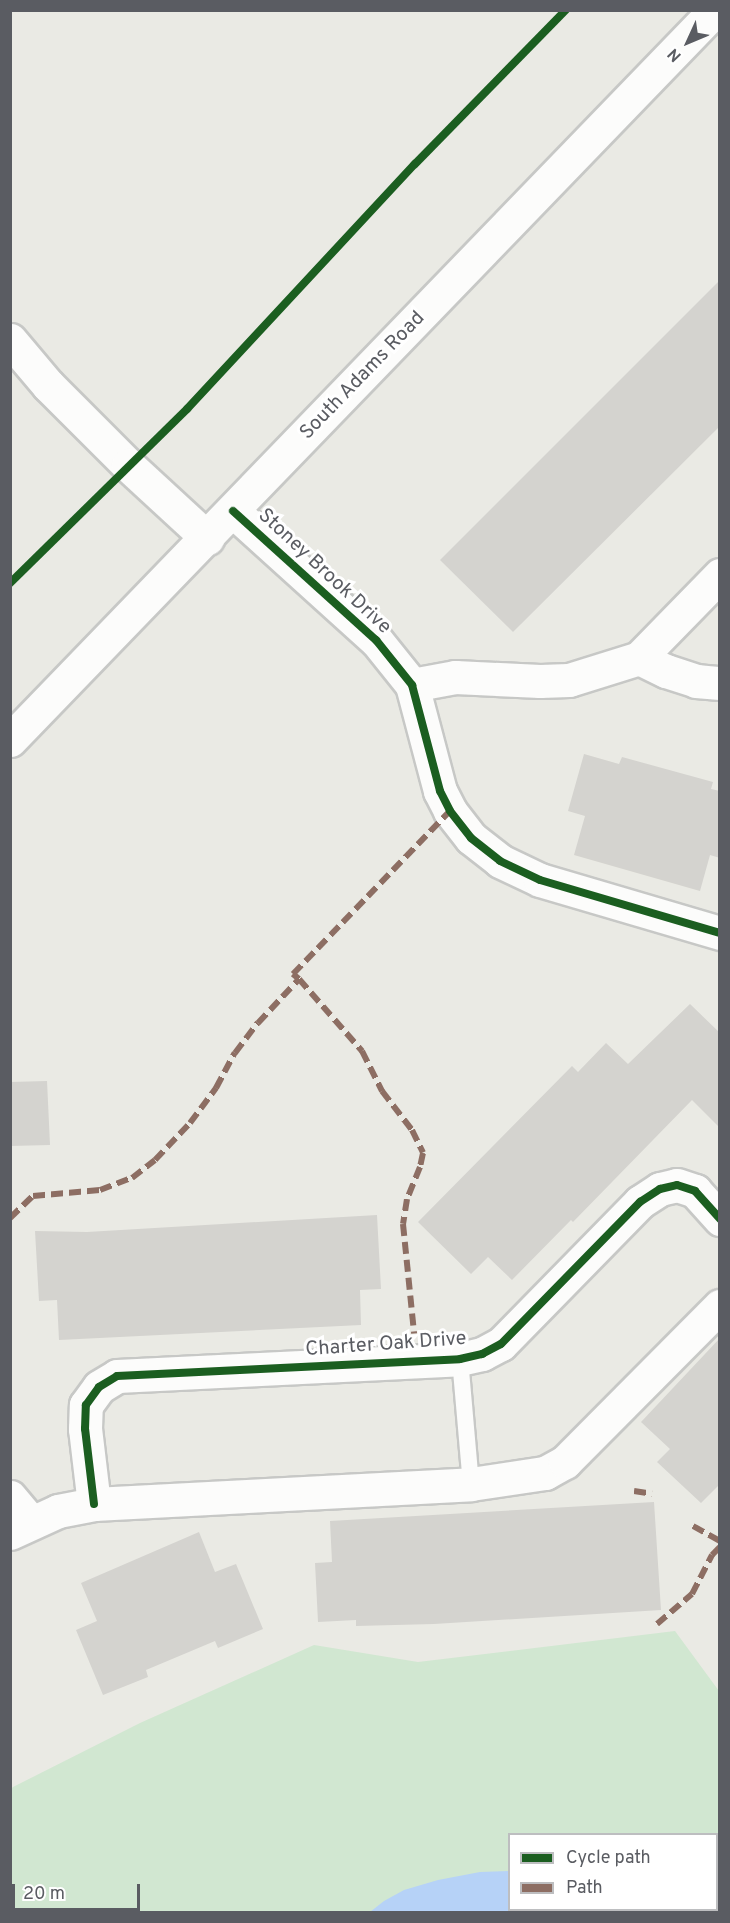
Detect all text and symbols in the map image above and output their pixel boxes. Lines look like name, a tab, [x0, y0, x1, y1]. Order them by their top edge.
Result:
north arrow	[658, 12, 718, 72]
text: N	[664, 43, 686, 66]
street label: South Adams Road	[295, 307, 431, 445]
street label: Stoney Brook Drive	[252, 504, 396, 640]
street label: Charter Oak Drive	[305, 1327, 467, 1363]
legend	[508, 1833, 718, 1911]
text: Cycle path	[566, 1847, 651, 1870]
scale bar	[15, 1872, 142, 1910]
text: Path	[566, 1877, 603, 1900]
text: 20 m	[23, 1883, 65, 1906]

